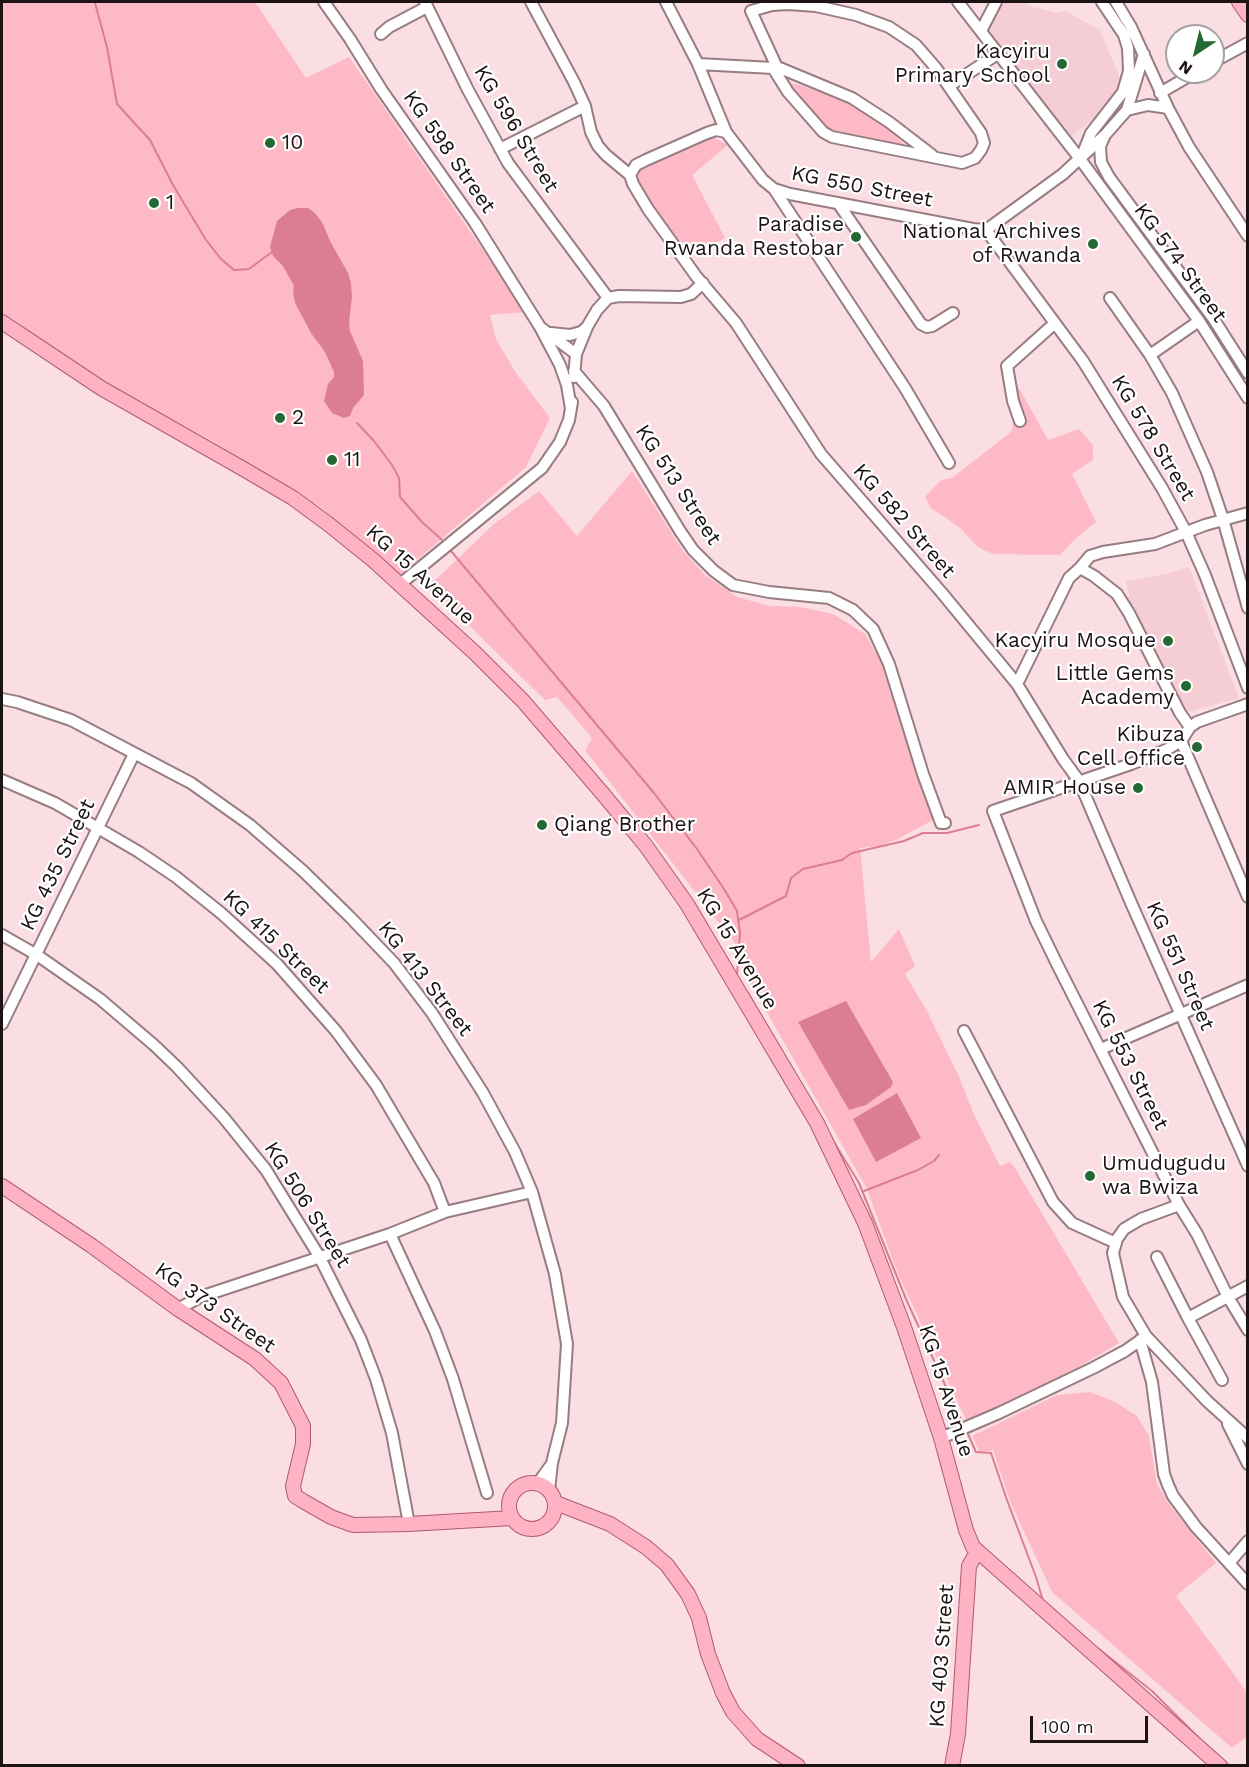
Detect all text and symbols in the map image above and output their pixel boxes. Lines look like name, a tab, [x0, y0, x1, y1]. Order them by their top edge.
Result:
north arrow	[1165, 24, 1225, 84]
place label: Kacyiru Primary School	[895, 39, 1050, 89]
text: N	[1175, 56, 1196, 79]
marker: Kacyiru Primary School	[1055, 57, 1069, 71]
street label: KG 596 Street	[468, 61, 564, 197]
street label: KG 598 Street	[397, 86, 501, 218]
place label: 10	[282, 130, 303, 156]
marker: 10	[263, 136, 277, 150]
street label: KG 550 Street	[789, 161, 935, 213]
place label: 1	[166, 190, 174, 216]
marker: 1	[147, 196, 161, 210]
street label: KG 574 Street	[1128, 198, 1232, 328]
place label: Paradise Rwanda Restobar	[664, 212, 844, 262]
place label: National Archives of Rwanda	[902, 219, 1081, 269]
marker: Paradise Rwanda Restobar	[849, 230, 863, 244]
marker: National Archives of Rwanda	[1086, 237, 1100, 251]
street label: KG 578 Street	[1106, 370, 1200, 506]
place label: 2	[292, 405, 304, 431]
marker: 2	[273, 411, 287, 425]
street label: KG 513 Street	[630, 420, 726, 550]
place label: 11	[344, 447, 360, 473]
marker: 11	[325, 453, 339, 467]
street label: KG 582 Street	[847, 459, 961, 583]
street label: KG 15 Avenue	[361, 520, 479, 630]
place label: Kacyiru Mosque	[994, 628, 1156, 654]
marker: Kacyiru Mosque	[1161, 634, 1175, 648]
place label: Little Gems Academy	[1055, 661, 1174, 711]
marker: Little Gems Academy	[1179, 679, 1193, 693]
place label: Kibuza Cell Office	[1077, 722, 1185, 772]
marker: Kibuza Cell Office	[1190, 740, 1204, 754]
place label: AMIR House	[1003, 775, 1126, 801]
marker: AMIR House	[1131, 781, 1145, 795]
street label: KG 435 Street	[15, 795, 101, 935]
place label: Qiang Brother	[554, 812, 695, 838]
marker: Qiang Brother	[535, 818, 549, 832]
street label: KG 15 Avenue	[691, 884, 783, 1014]
street label: KG 415 Street	[217, 885, 335, 999]
street label: KG 551 Street	[1140, 898, 1220, 1034]
street label: KG 413 Street	[372, 917, 478, 1041]
street label: KG 553 Street	[1086, 996, 1174, 1134]
street label: KG 506 Street	[258, 1137, 356, 1273]
place label: Umudugudu wa Bwiza	[1102, 1151, 1226, 1201]
marker: Umudugudu wa Bwiza	[1083, 1169, 1097, 1183]
street label: KG 373 Street	[150, 1257, 280, 1359]
street label: KG 15 Avenue	[913, 1322, 979, 1460]
street label: KG 403 Street	[924, 1583, 960, 1729]
scale bar	[1033, 1704, 1152, 1742]
text: 100 m	[1041, 1716, 1094, 1737]

